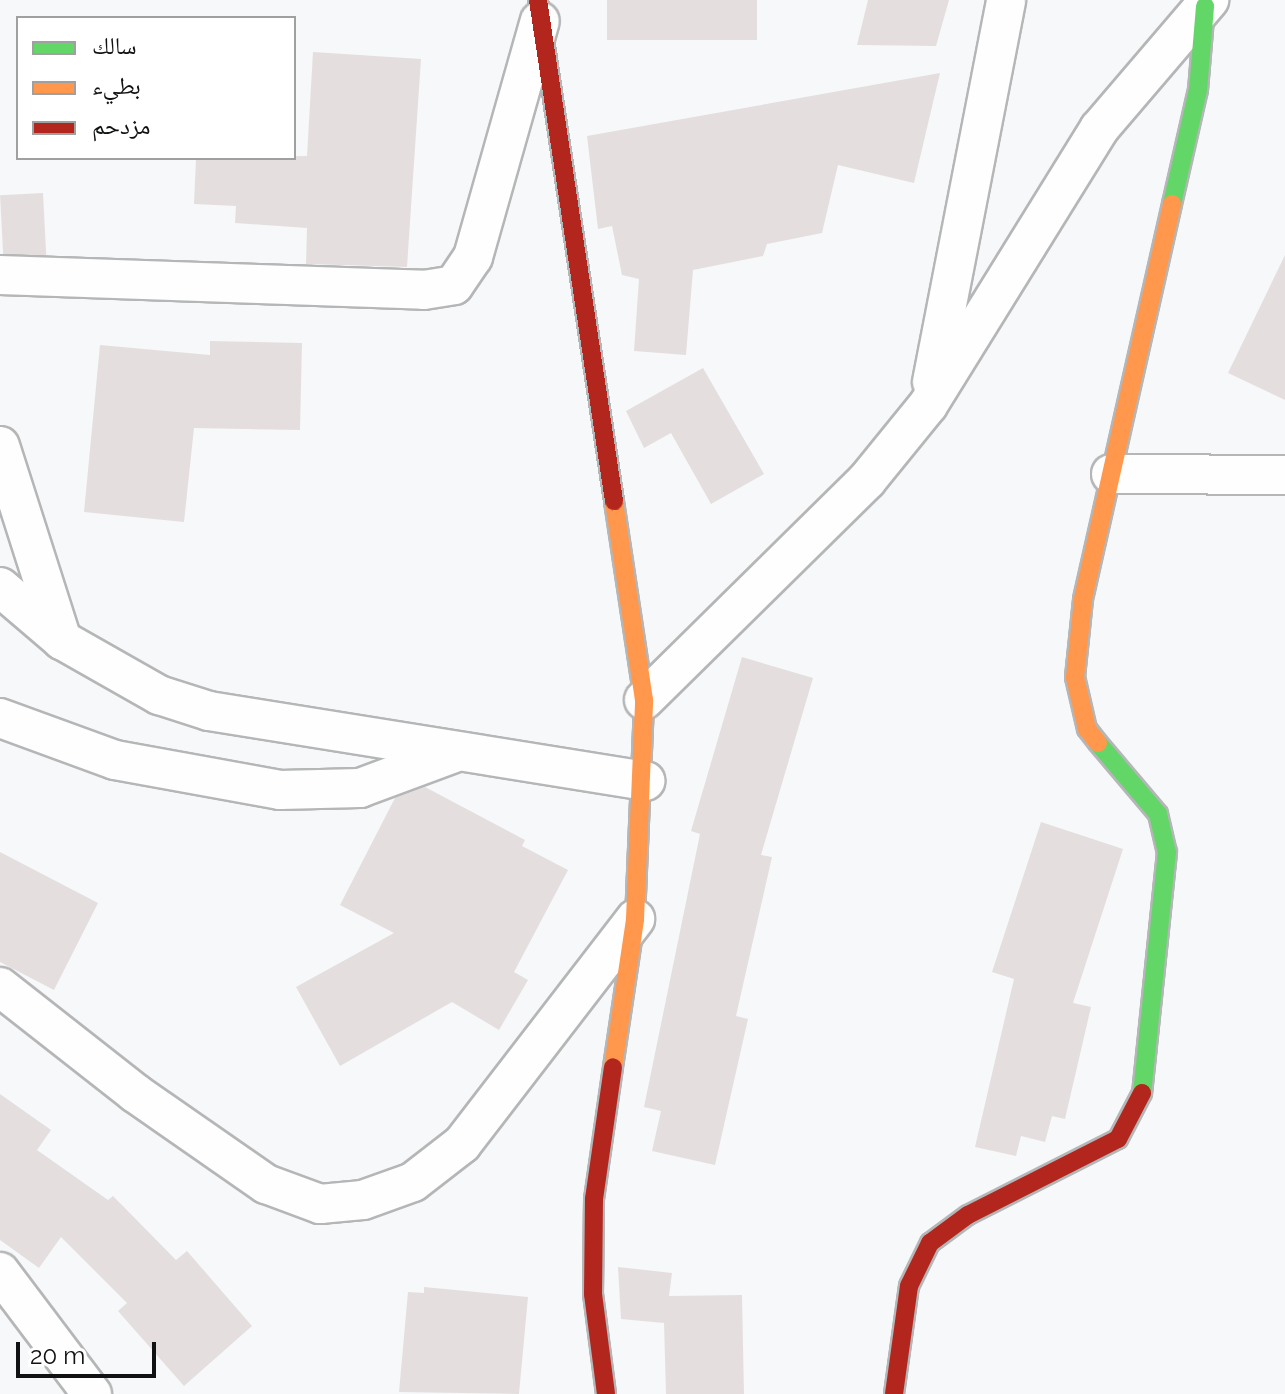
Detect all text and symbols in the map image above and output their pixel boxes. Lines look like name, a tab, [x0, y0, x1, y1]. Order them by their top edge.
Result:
legend	[16, 16, 296, 160]
text: سالك	[92, 31, 137, 60]
text: بطيء	[92, 71, 141, 100]
text: مزدحم	[92, 111, 151, 140]
scale bar	[20, 1326, 160, 1376]
text: 20 m	[30, 1341, 85, 1370]

